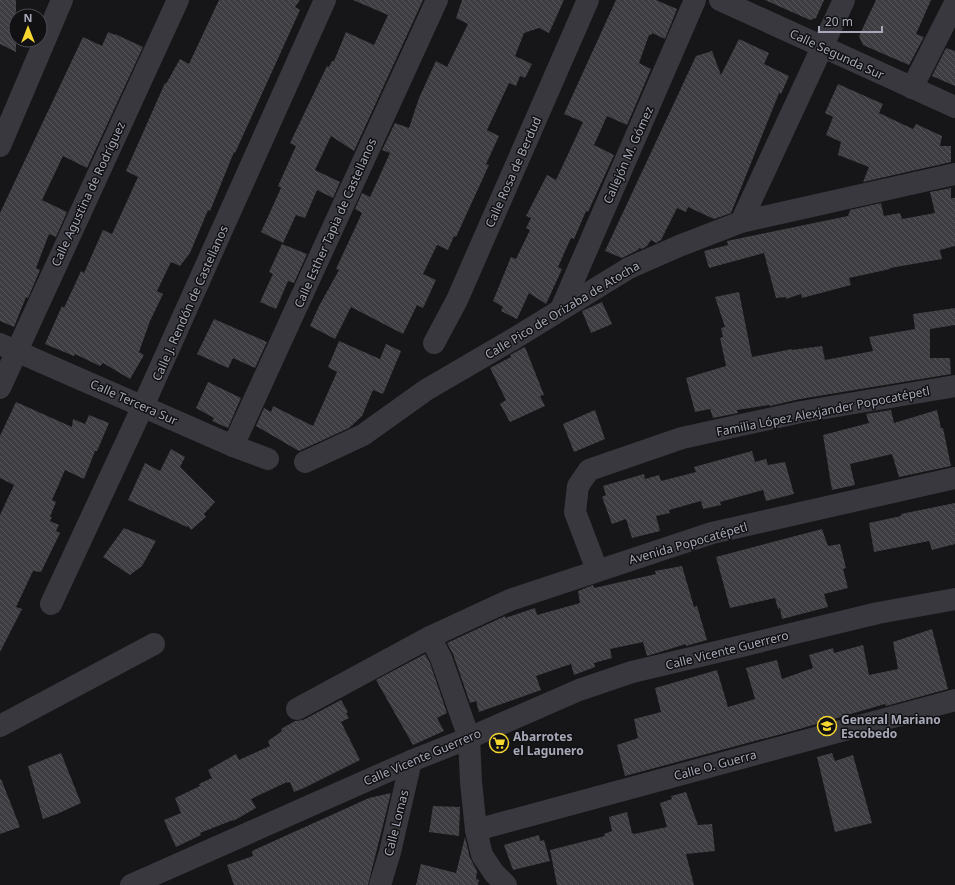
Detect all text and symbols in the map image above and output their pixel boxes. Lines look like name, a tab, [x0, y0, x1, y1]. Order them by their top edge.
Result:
north arrow	[8, 8, 48, 48]
scale bar	[819, 8, 882, 34]
text: N	[24, 10, 32, 25]
text: 20 m	[825, 13, 853, 30]
street label: Calle Segunda Sur	[787, 25, 887, 83]
street label: Callejón M. Gómez	[599, 103, 657, 206]
street label: Calle Rosa de Berdud	[481, 114, 545, 230]
street label: Calle Agustina de Rodríguez	[47, 119, 129, 269]
street label: Calle Esther Tapia de Castellanos	[290, 135, 380, 310]
street label: Calle J. Rendón de Castellanos	[148, 222, 232, 383]
street label: Calle Pico de Orizaba de Atocha	[481, 257, 643, 363]
street label: Calle Tercera Sur	[88, 375, 180, 429]
street label: Familia López Alexjander Popocatépetl	[715, 382, 931, 440]
street label: Avenida Popocatépetl	[627, 518, 749, 568]
street label: Calle Vicente Guerrero	[664, 626, 790, 674]
place label: General Mariano Escobedo	[841, 711, 941, 742]
school or university icon: General Mariano Escobedo	[816, 715, 838, 737]
street label: Calle Vicente Guerrero	[361, 725, 483, 789]
place label: Abarrotes el Lagunero	[513, 728, 584, 759]
supermarket icon: Abarrotes el Lagunero	[488, 732, 510, 754]
street label: Calle O. Guerra	[672, 746, 758, 784]
street label: Calle Lomas	[380, 788, 412, 858]

